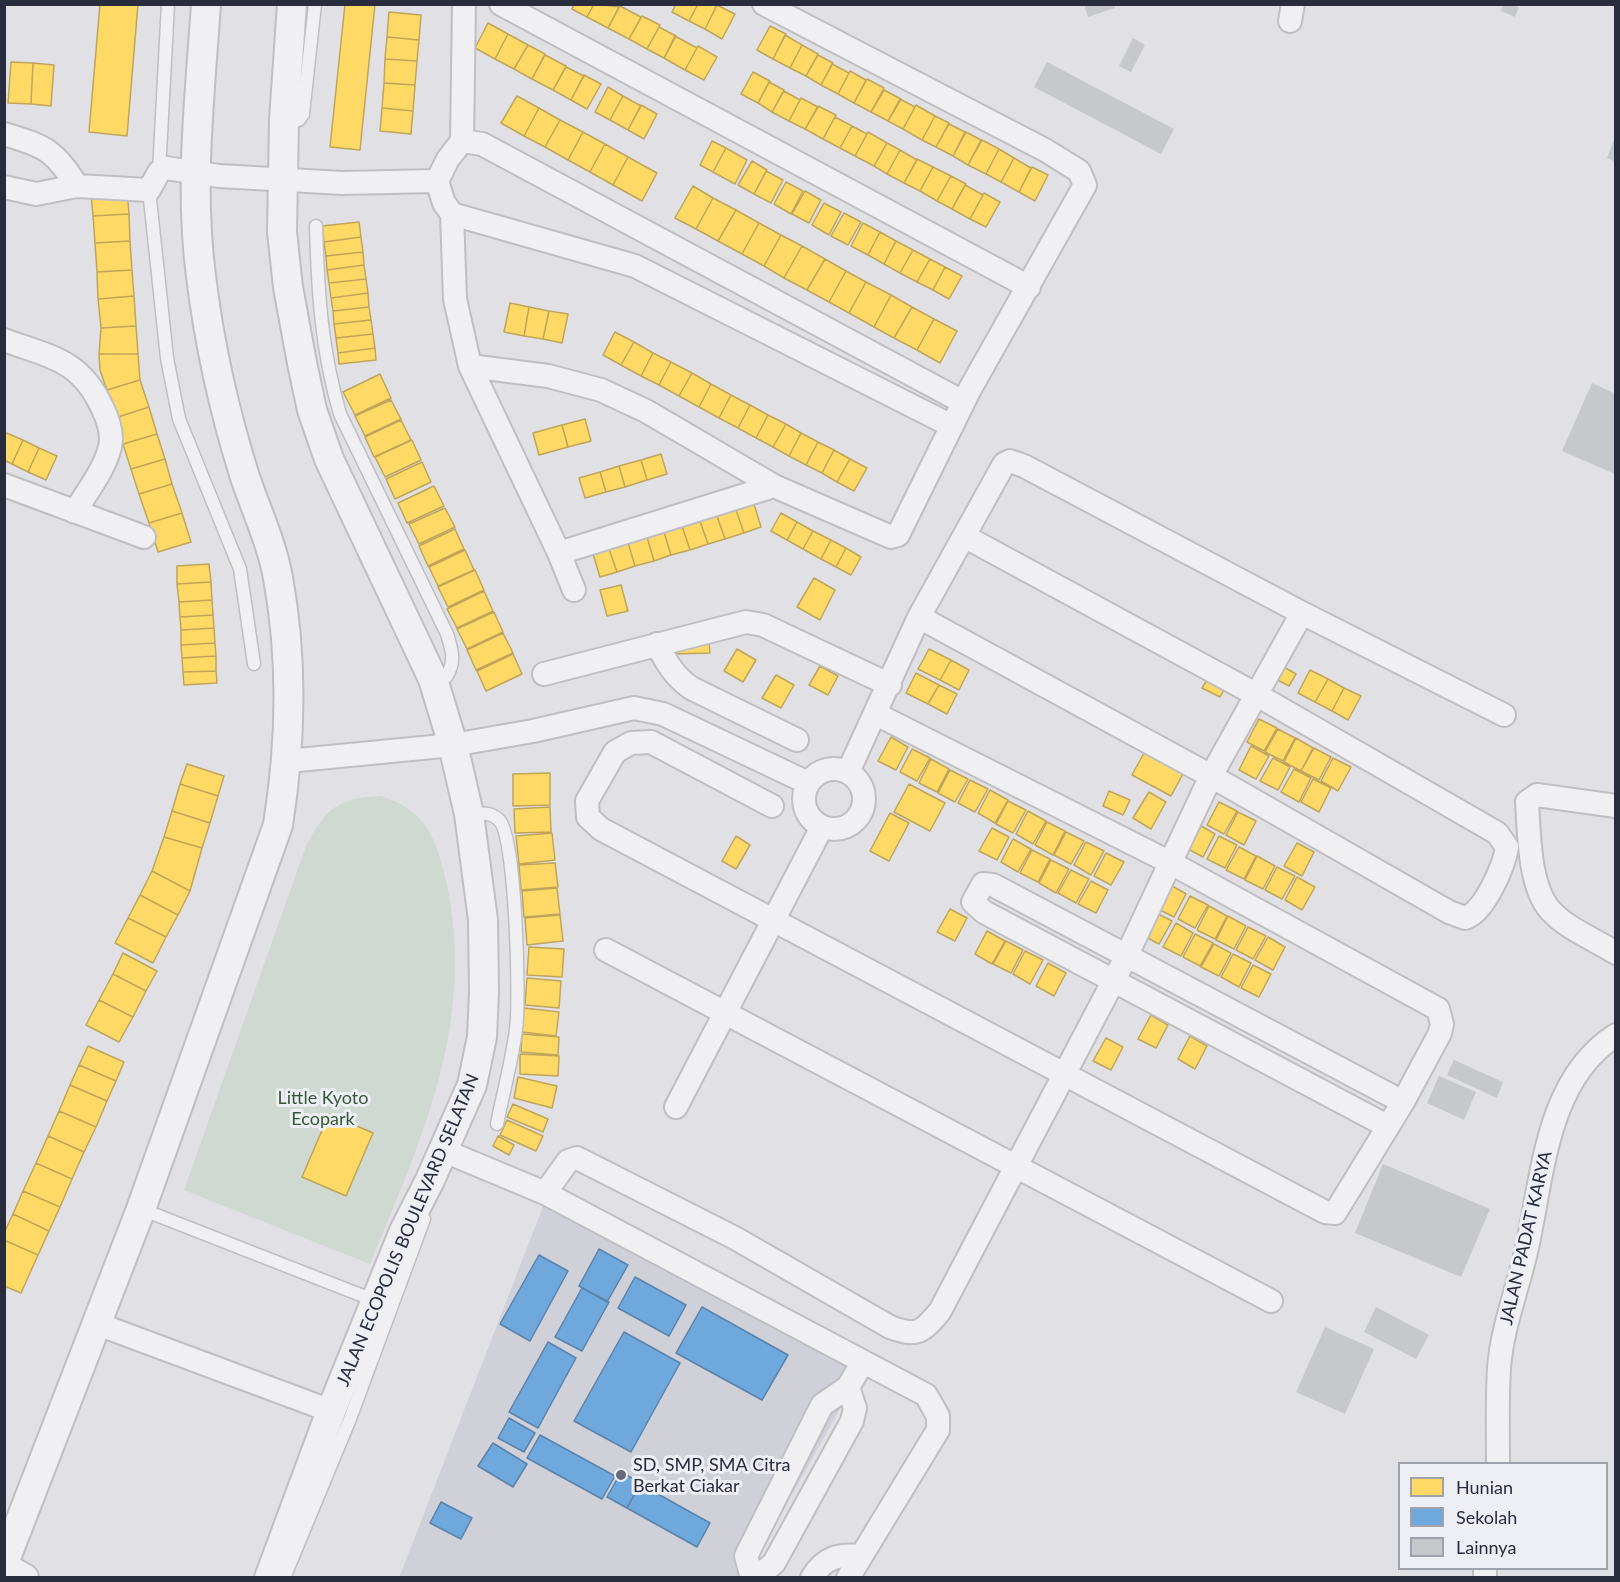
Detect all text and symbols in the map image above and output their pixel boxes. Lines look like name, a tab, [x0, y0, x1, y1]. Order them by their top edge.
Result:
street label: JALAN ECOPOLIS BOULEVARD SELATAN	[332, 1071, 484, 1389]
park label: Little Kyoto Ecopark	[278, 1087, 368, 1130]
street label: JALAN PADAT KARYA	[1495, 1149, 1557, 1327]
place label: SD, SMP, SMA Citra Berkat Ciakar	[633, 1454, 790, 1496]
legend	[1398, 1462, 1608, 1570]
marker: SD, SMP, SMA Citra Berkat Ciakar	[614, 1468, 628, 1482]
text: Hunian	[1456, 1476, 1513, 1498]
text: Sekolah	[1456, 1506, 1517, 1528]
text: Lainnya	[1456, 1536, 1516, 1558]

